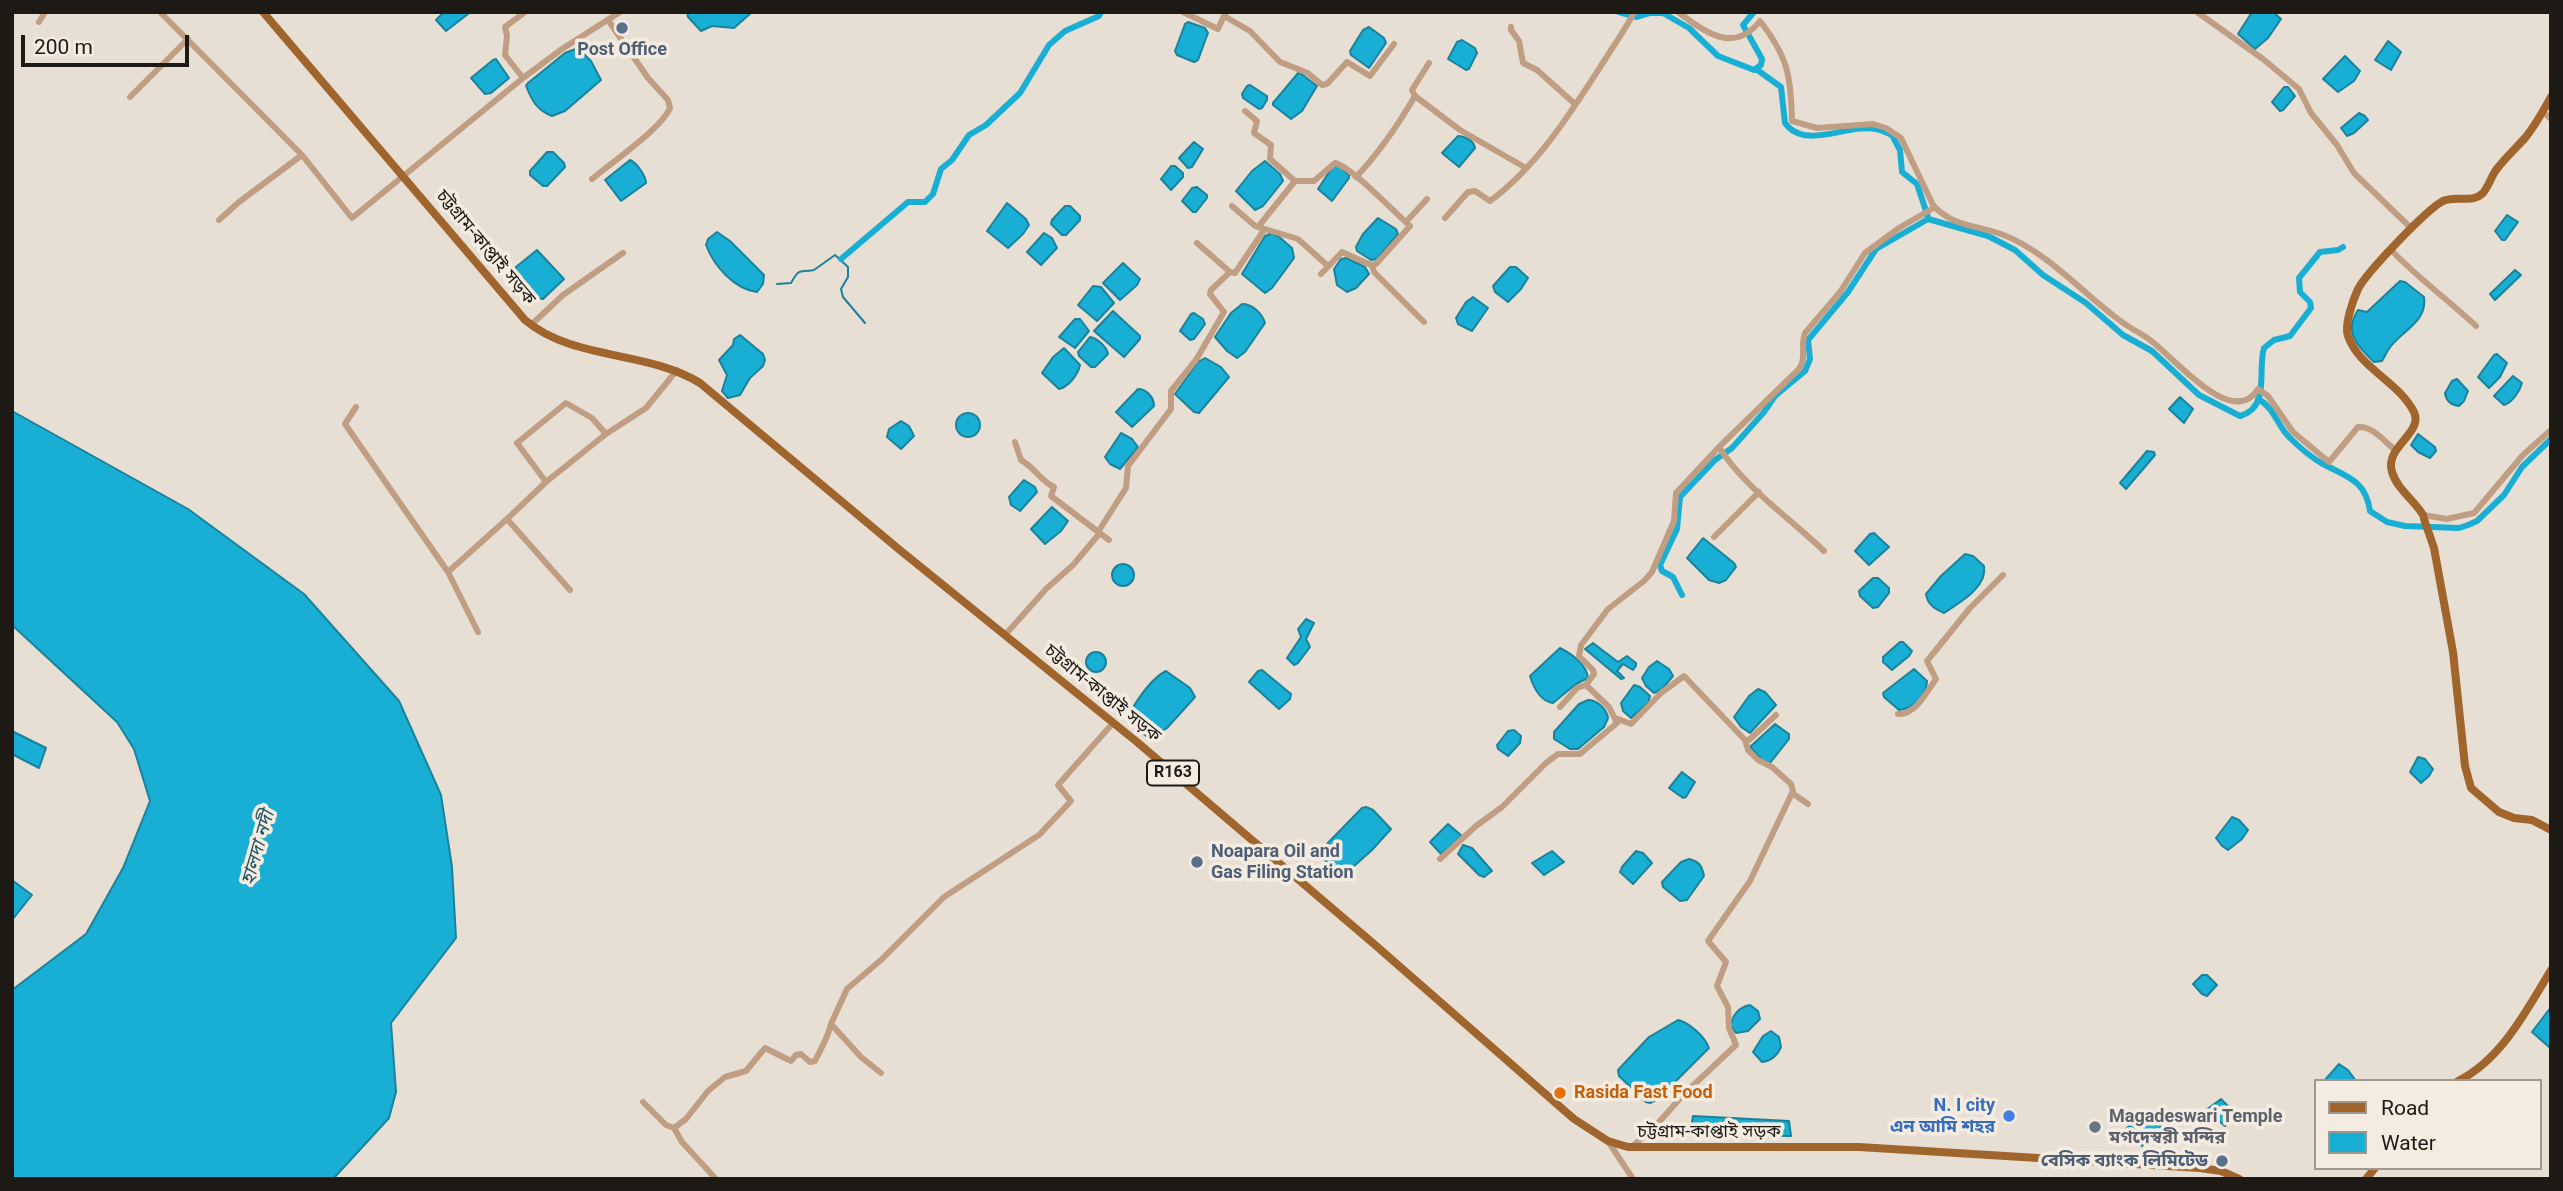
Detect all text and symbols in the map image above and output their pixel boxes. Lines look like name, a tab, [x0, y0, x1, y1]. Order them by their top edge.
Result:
marker: Post Office	[614, 20, 630, 36]
scale bar	[24, 21, 192, 65]
text: 200 m	[34, 35, 93, 59]
place label: Post Office	[577, 39, 667, 61]
street label: চট্টগ্রাম-কাপ্তাই সড়ক	[431, 186, 539, 310]
street label: চট্টগ্রাম-কাপ্তাই সড়ক	[1039, 640, 1165, 748]
road number: R163	[1147, 760, 1199, 786]
water label: হালদা নদী	[238, 808, 280, 888]
place label: Noapara Oil and Gas Filing Station	[1211, 841, 1354, 884]
marker: Noapara Oil and Gas Filing Station	[1189, 854, 1205, 870]
legend	[2314, 1079, 2542, 1170]
place label: Rasida Fast Food	[1574, 1082, 1713, 1104]
marker: Rasida Fast Food	[1552, 1085, 1568, 1101]
place label: N. I city এন আমি শহর	[1890, 1095, 1995, 1138]
text: Road	[2381, 1096, 2429, 1120]
place label: Magadeswari Temple মগদেস্বরী মন্দির	[2109, 1106, 2282, 1148]
marker: N. I city এন আমি শহর	[2001, 1108, 2017, 1124]
marker: Magadeswari Temple মগদেস্বরী মন্দির	[2087, 1119, 2103, 1135]
street label: চট্টগ্রাম-কাপ্তাই সড়ক	[1637, 1121, 1781, 1143]
text: Water	[2381, 1131, 2436, 1155]
place label: বেসিক ব্যাংক লিমিটেড	[2041, 1150, 2208, 1172]
marker: বেসিক ব্যাংক লিমিটেড	[2214, 1153, 2230, 1169]

